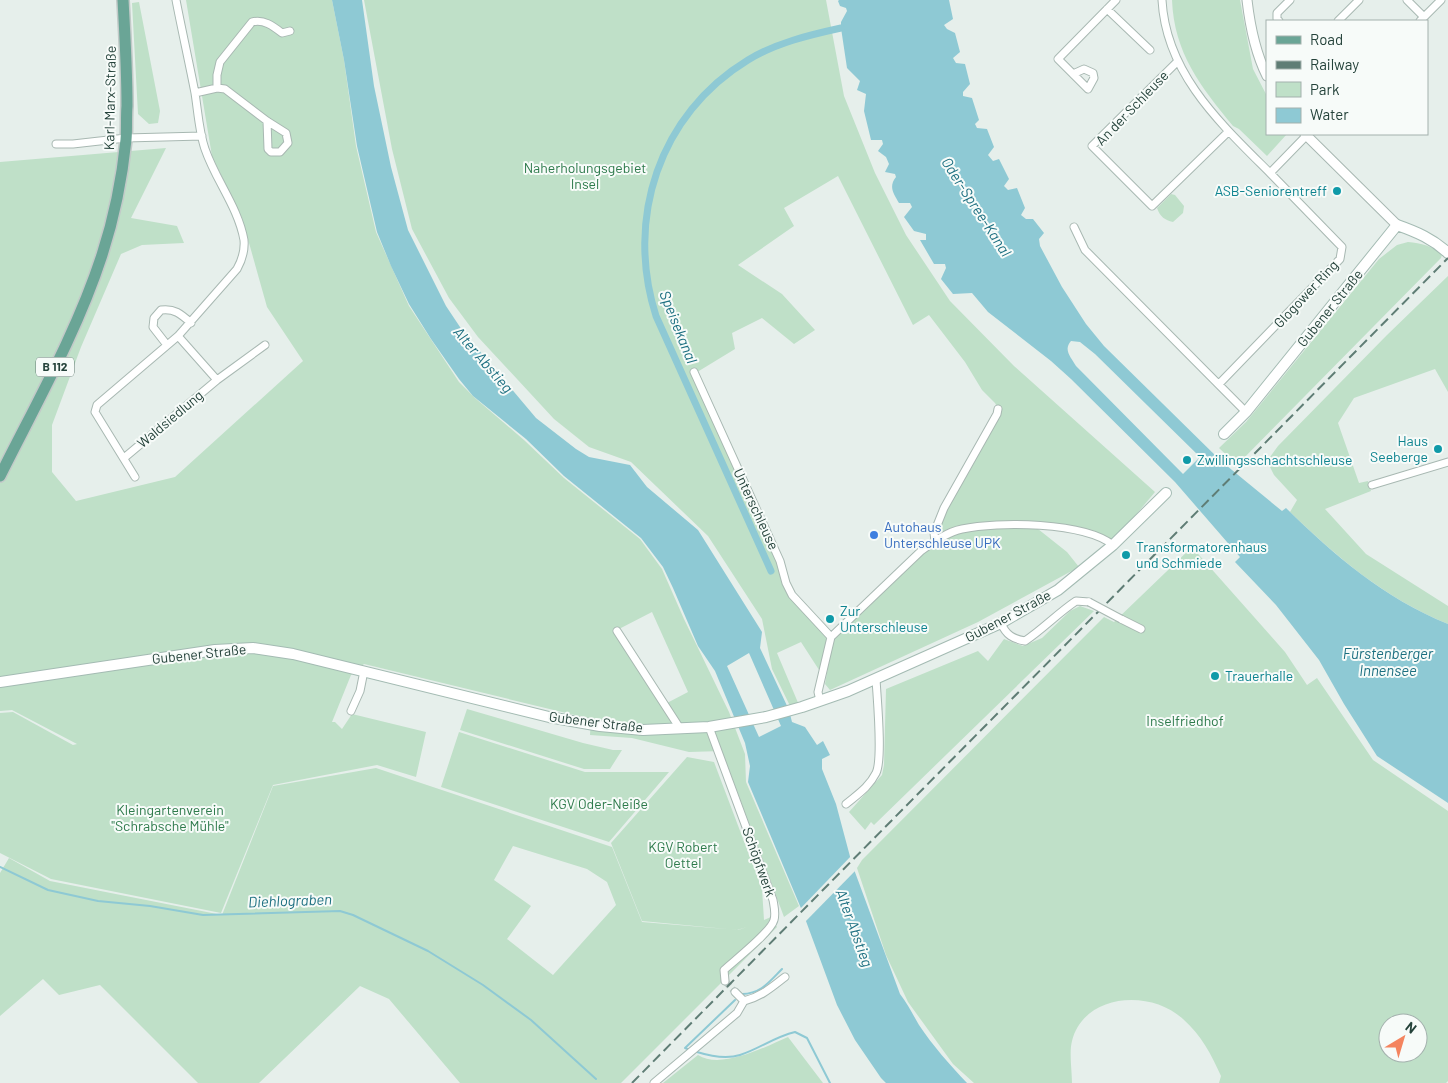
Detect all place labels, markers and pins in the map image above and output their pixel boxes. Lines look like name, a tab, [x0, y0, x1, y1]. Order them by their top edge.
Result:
place label: ASB-Seniorentreff	[1215, 182, 1327, 199]
marker: ASB-Seniorentreff	[1331, 185, 1343, 197]
place label: Haus Seeberge	[1370, 432, 1428, 465]
marker: Haus Seeberge	[1432, 443, 1444, 455]
place label: Zwillingsschachtschleuse	[1197, 451, 1352, 468]
marker: Zwillingsschachtschleuse	[1181, 454, 1193, 466]
place label: Autohaus Unterschleuse UPK	[884, 518, 1001, 551]
marker: Autohaus Unterschleuse UPK	[868, 529, 880, 541]
place label: Transformatorenhaus und Schmiede	[1136, 538, 1267, 571]
marker: Transformatorenhaus und Schmiede	[1120, 549, 1132, 561]
place label: Zur Unterschleuse	[840, 602, 928, 635]
marker: Zur Unterschleuse	[824, 613, 836, 625]
place label: Trauerhalle	[1225, 667, 1293, 684]
marker: Trauerhalle	[1209, 670, 1221, 682]

